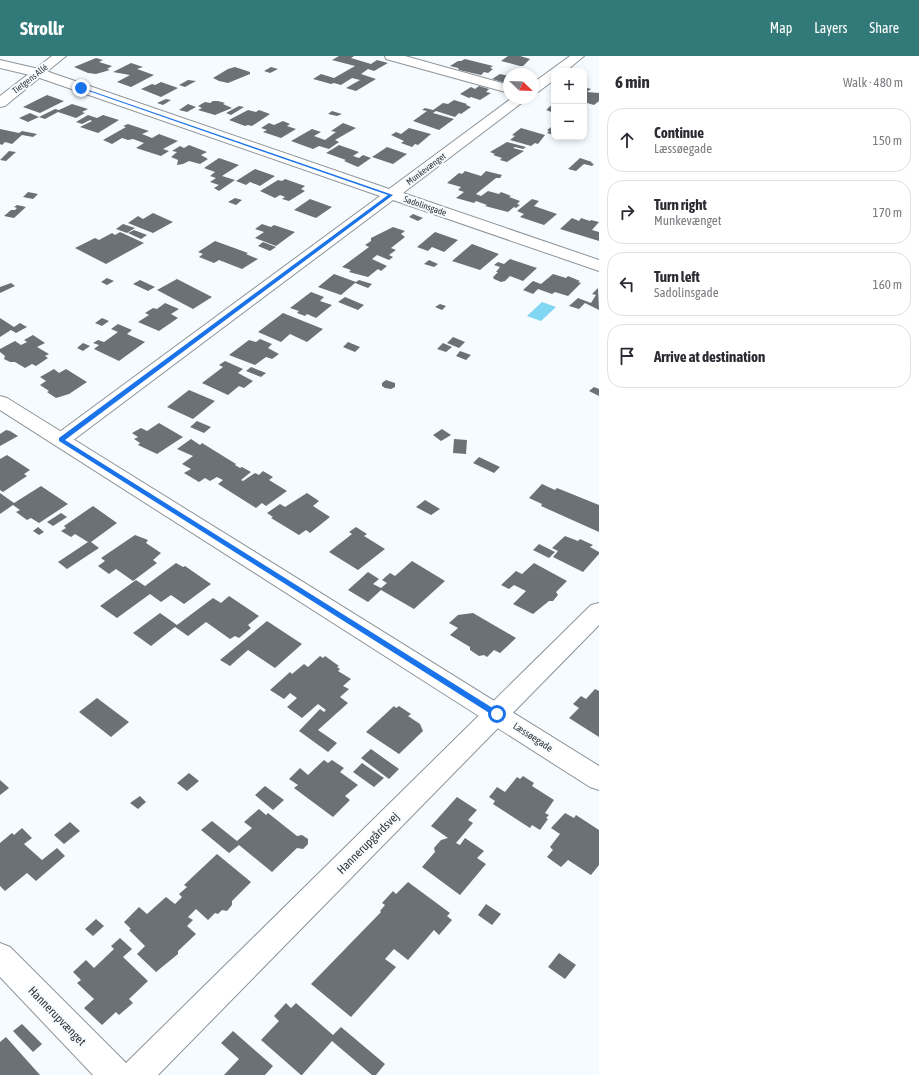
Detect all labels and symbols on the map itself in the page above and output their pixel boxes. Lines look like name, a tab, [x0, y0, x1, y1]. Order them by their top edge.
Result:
street label: Tietgens Allé	[10, 62, 50, 96]
north arrow	[503, 68, 539, 104]
route end	[72, 79, 90, 97]
street label: Munkevænget	[404, 151, 448, 187]
street label: Sadolinsgade	[402, 194, 448, 218]
route start	[488, 705, 506, 723]
street label: Læssøegade	[511, 720, 555, 754]
street label: Hannerupgårdsvej	[334, 809, 402, 877]
street label: Hannerupvænget	[25, 984, 89, 1049]

